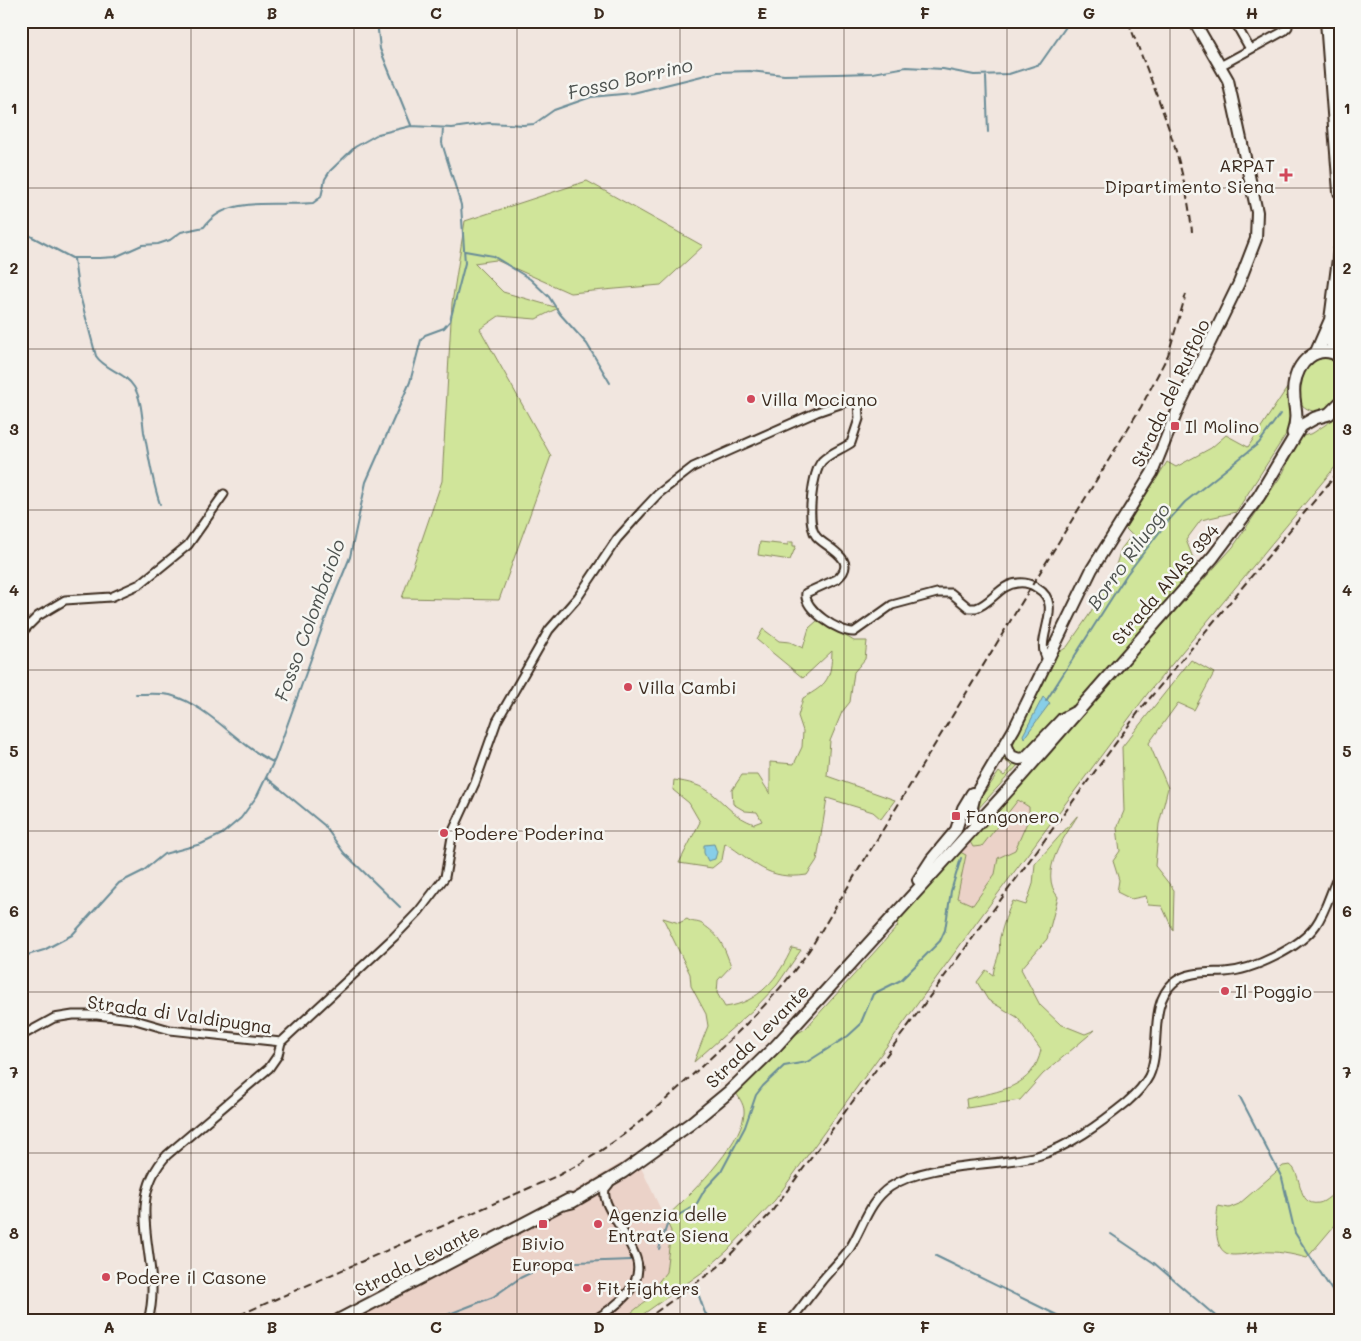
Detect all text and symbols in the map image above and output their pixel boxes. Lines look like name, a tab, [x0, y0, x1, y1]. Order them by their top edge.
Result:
text: A	[103, 2, 115, 23]
text: B	[267, 2, 277, 23]
text: C	[430, 2, 442, 23]
text: D	[593, 2, 605, 23]
text: E	[757, 2, 767, 23]
text: F	[920, 2, 930, 23]
text: G	[1083, 2, 1095, 23]
text: H	[1246, 2, 1258, 23]
water label: Fosso Borrino	[565, 51, 695, 105]
text: 1	[10, 97, 18, 118]
text: 1	[1343, 97, 1351, 118]
place label: ARPAT Dipartimento Siena	[1105, 153, 1275, 198]
marker: ARPAT Dipartimento Siena	[1279, 168, 1293, 182]
text: 2	[10, 257, 19, 278]
text: 2	[1343, 257, 1352, 278]
street label: Strada del Ruffolo	[1125, 315, 1215, 471]
place label: Villa Mociano	[761, 387, 877, 411]
marker: Villa Mociano	[745, 393, 757, 405]
place label: Il Molino	[1185, 414, 1259, 438]
text: 3	[9, 418, 19, 439]
text: 3	[1342, 418, 1352, 439]
marker: Il Molino	[1169, 420, 1181, 432]
water label: Borro Riluogo	[1081, 498, 1175, 614]
street label: Strada ANAS 394	[1106, 518, 1224, 649]
water label: Fosso Colombaiolo	[268, 535, 350, 705]
text: 4	[9, 579, 19, 600]
text: 4	[1342, 579, 1352, 600]
place label: Villa Cambi	[638, 675, 736, 699]
marker: Villa Cambi	[622, 681, 634, 693]
text: 5	[9, 740, 19, 761]
text: 5	[1342, 740, 1352, 761]
place label: Fangonero	[966, 804, 1060, 828]
marker: Fangonero	[950, 810, 962, 822]
place label: Podere Poderina	[454, 821, 604, 845]
marker: Podere Poderina	[438, 827, 450, 839]
text: 6	[9, 900, 19, 921]
text: 6	[1342, 900, 1352, 921]
street label: Strada Levante	[700, 979, 814, 1093]
place label: Il Poggio	[1235, 979, 1312, 1003]
marker: Il Poggio	[1219, 985, 1231, 997]
street label: Strada di Valdipugna	[86, 989, 274, 1039]
text: 7	[10, 1061, 19, 1082]
text: 7	[1343, 1061, 1352, 1082]
place label: Agenzia delle Entrate Siena	[608, 1202, 729, 1247]
street label: Strada Levante	[350, 1218, 484, 1302]
marker: Bivio Europa	[537, 1218, 549, 1230]
marker: Agenzia delle Entrate Siena	[592, 1218, 604, 1230]
text: 8	[9, 1222, 19, 1243]
text: 8	[1342, 1222, 1352, 1243]
place label: Bivio Europa	[512, 1231, 574, 1276]
place label: Podere il Casone	[116, 1265, 267, 1289]
marker: Podere il Casone	[100, 1271, 112, 1283]
place label: Fit Fighters	[597, 1276, 699, 1300]
marker: Fit Fighters	[581, 1282, 593, 1294]
text: A	[103, 1316, 115, 1337]
text: B	[267, 1316, 277, 1337]
text: C	[430, 1316, 442, 1337]
text: D	[593, 1316, 605, 1337]
text: E	[757, 1316, 767, 1337]
text: F	[920, 1316, 930, 1337]
text: G	[1083, 1316, 1095, 1337]
text: H	[1246, 1316, 1258, 1337]

